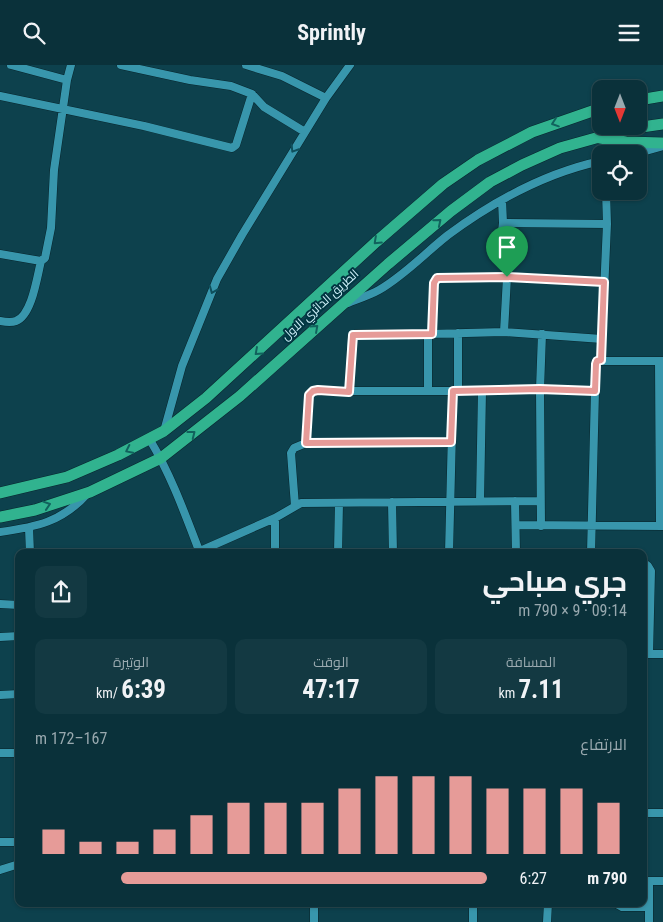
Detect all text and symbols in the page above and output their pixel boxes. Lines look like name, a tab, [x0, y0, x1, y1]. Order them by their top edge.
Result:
icon: search	[20, 19, 48, 47]
icon: menu	[615, 19, 643, 47]
text: Sprintly	[297, 20, 366, 45]
north arrow	[592, 80, 648, 135]
map controls	[592, 80, 647, 200]
one-way arrow	[551, 117, 560, 127]
one-way arrow	[291, 144, 301, 153]
button: locate	[592, 145, 647, 200]
one-way arrow	[432, 219, 441, 227]
pin	[486, 226, 528, 277]
icon: arrive	[493, 233, 521, 261]
one-way arrow	[373, 235, 382, 244]
street label: الطريق الدائري الاول	[279, 267, 363, 345]
one-way arrow	[209, 285, 219, 294]
one-way arrow	[309, 325, 318, 334]
one-way arrow	[254, 346, 263, 355]
one-way arrow	[186, 432, 195, 440]
one-way arrow	[126, 443, 135, 453]
one-way arrow	[43, 501, 51, 511]
text: جري صباحي	[483, 565, 627, 598]
button: share	[35, 566, 87, 618]
text: 09:14 · 9 × 790 m	[518, 601, 627, 620]
text: الوتيرة	[113, 654, 149, 670]
text: الوقت	[313, 654, 349, 670]
text: المسافة	[506, 654, 556, 670]
text: 6:39	[121, 675, 166, 704]
text: 47:17	[302, 675, 360, 704]
text: 7.11	[518, 675, 564, 704]
text: /km	[96, 685, 121, 701]
text: km	[498, 685, 518, 701]
text: 167–172 m	[35, 729, 107, 748]
text: الارتفاع	[580, 735, 627, 754]
text: 6:27	[520, 869, 547, 888]
text: 790 m	[587, 869, 627, 888]

